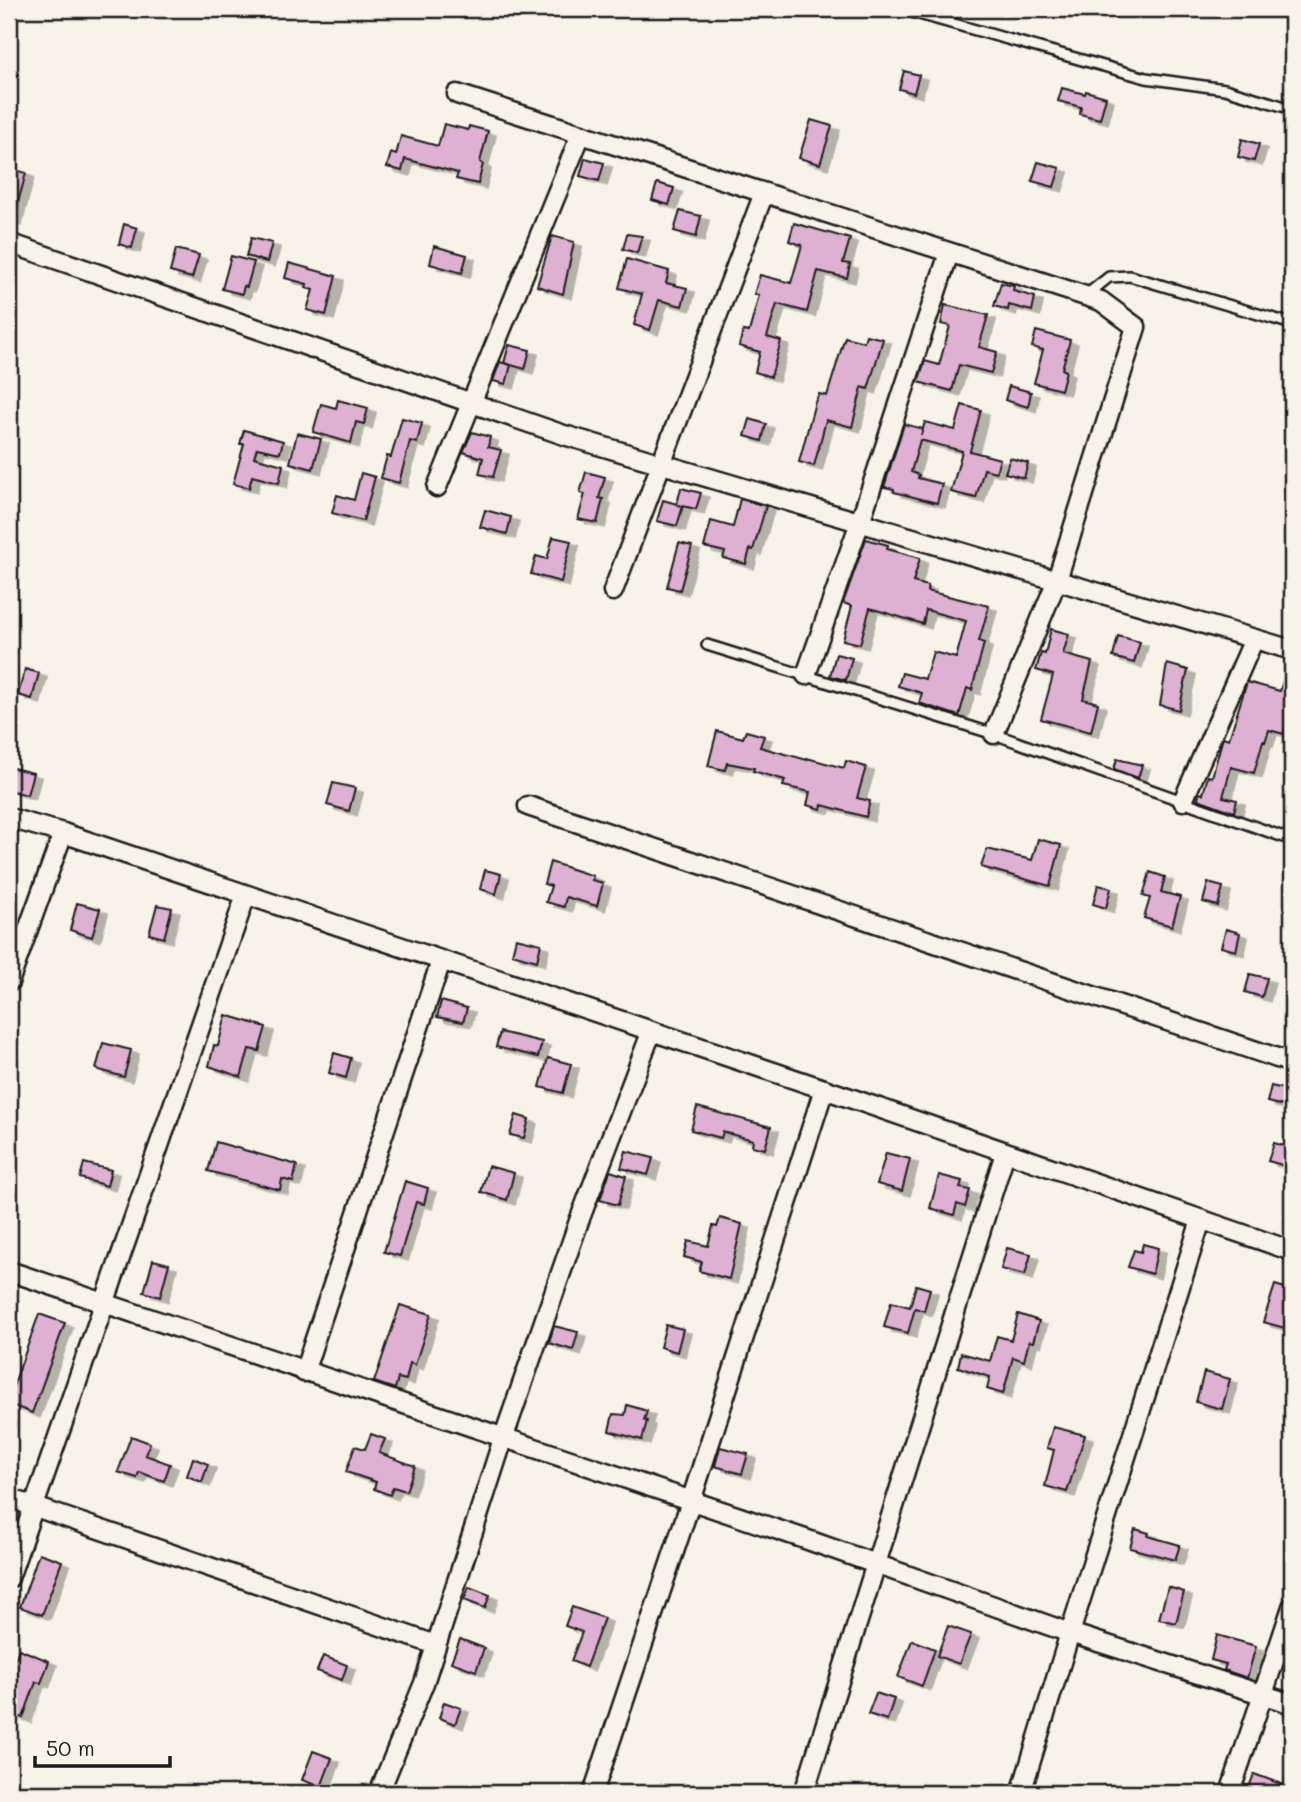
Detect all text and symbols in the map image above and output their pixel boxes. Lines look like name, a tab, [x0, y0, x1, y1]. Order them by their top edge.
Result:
scale bar	[35, 1725, 170, 1769]
text: 50 m	[46, 1734, 95, 1761]

